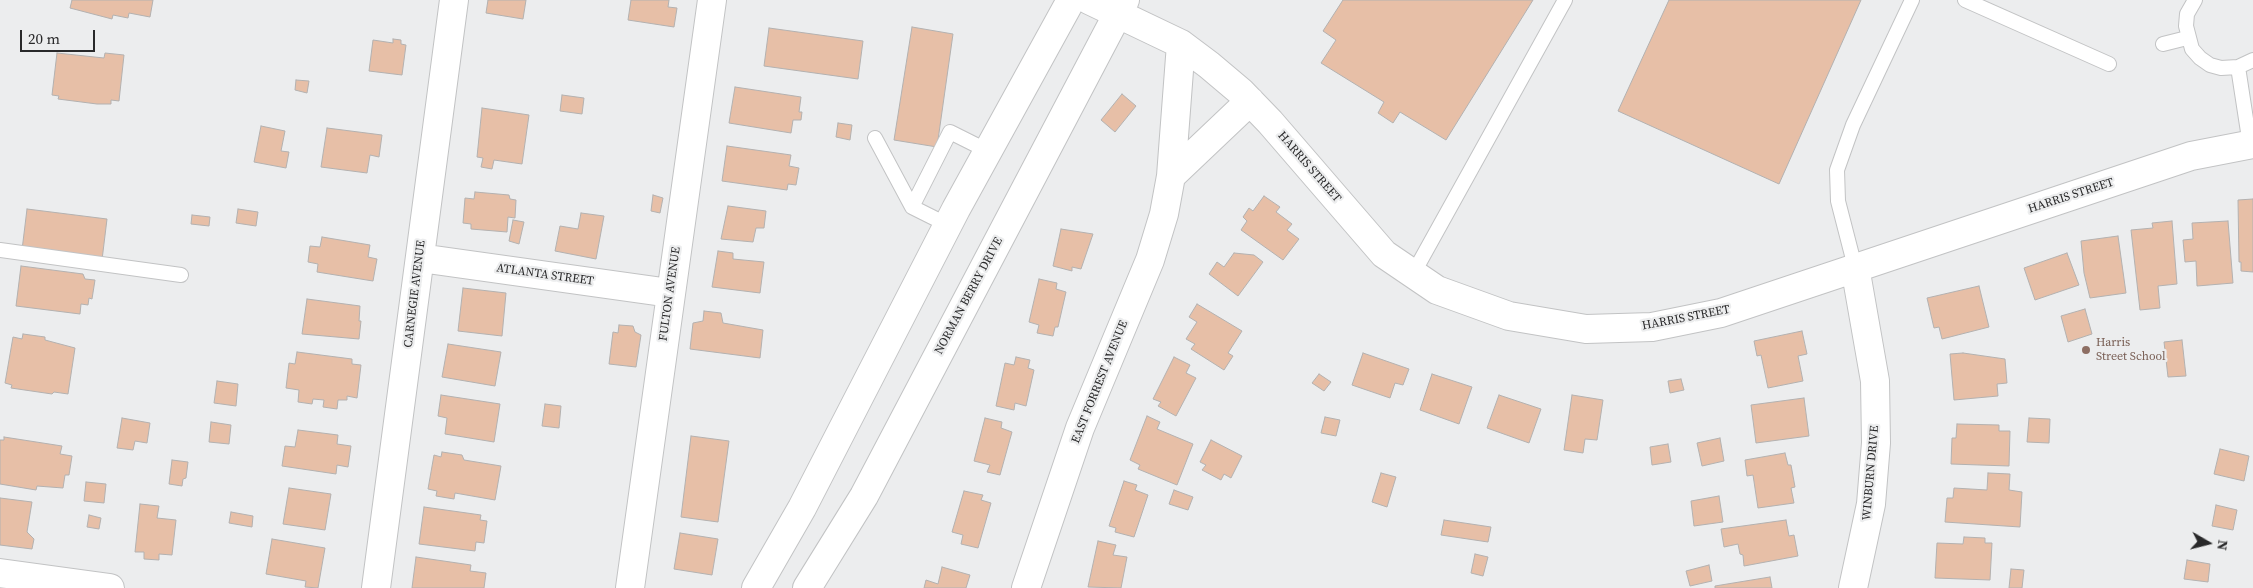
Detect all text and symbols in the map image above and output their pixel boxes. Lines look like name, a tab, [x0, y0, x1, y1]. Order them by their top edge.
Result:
scale bar	[22, 20, 98, 52]
text: 20 m	[28, 28, 60, 49]
street label: HARRIS STREET	[1274, 129, 1344, 205]
street label: HARRIS STREET	[2026, 175, 2116, 217]
street label: NORMAN BERRY DRIVE	[932, 235, 1006, 357]
street label: CARNEGIE AVENUE	[401, 240, 429, 348]
street label: FULTON AVENUE	[656, 246, 684, 342]
street label: ATLANTA STREET	[495, 261, 595, 289]
street label: HARRIS STREET	[1641, 302, 1731, 334]
street label: EAST FORREST AVENUE	[1069, 318, 1131, 446]
place label: Harris Street School	[2096, 336, 2166, 364]
marker: Harris Street School	[2080, 344, 2092, 356]
street label: WINBURN DRIVE	[1860, 425, 1882, 521]
north arrow	[2183, 518, 2233, 568]
text: N	[2212, 539, 2233, 552]

